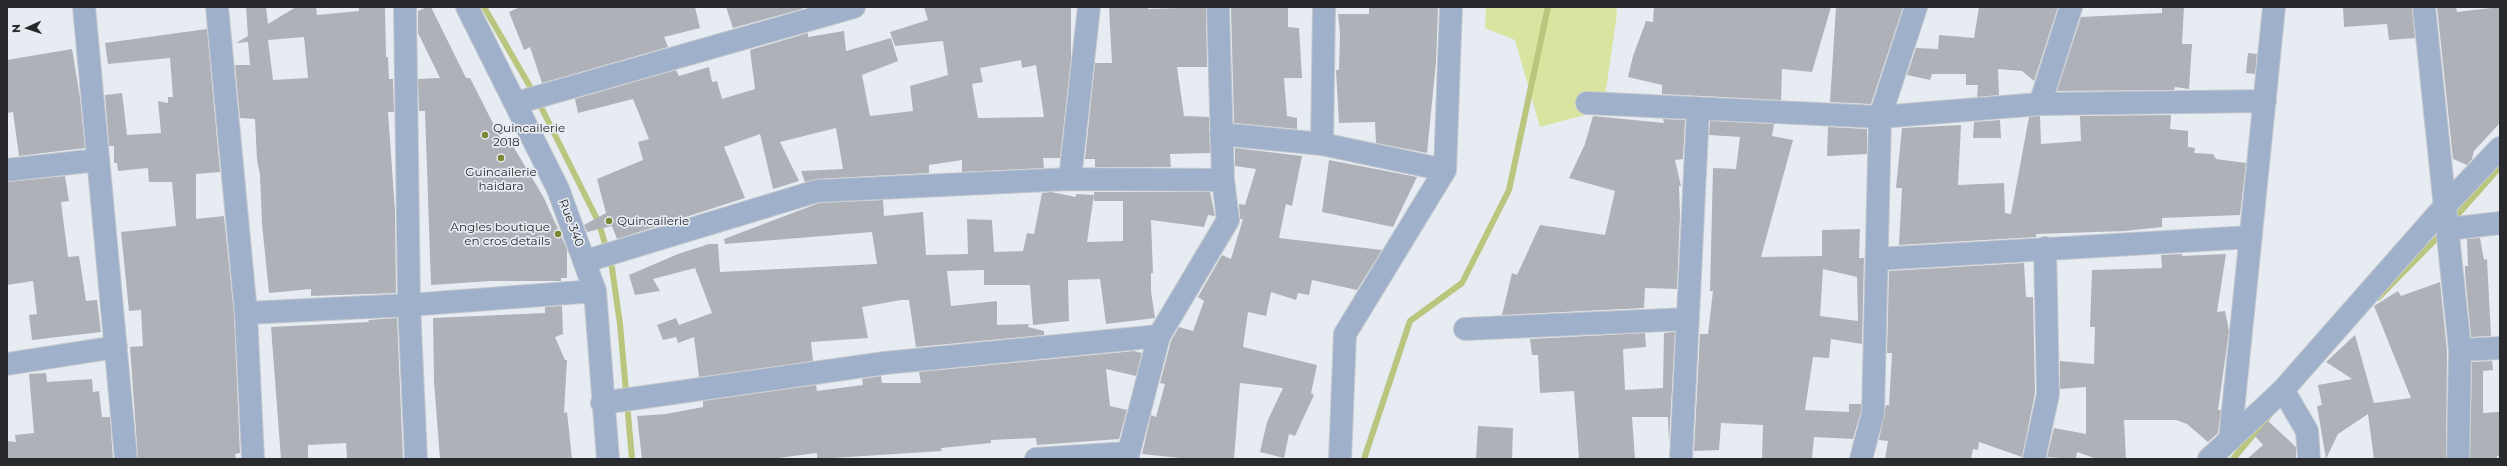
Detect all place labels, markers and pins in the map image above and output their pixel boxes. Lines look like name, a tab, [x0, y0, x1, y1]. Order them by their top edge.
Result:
place label: Quincailerie 2018	[493, 121, 565, 149]
marker: Quincailerie 2018	[480, 130, 490, 140]
marker: Guincailerie haidara	[496, 153, 506, 163]
place label: Guincailerie haidara	[465, 165, 537, 193]
place label: Quincailerie	[617, 214, 689, 228]
marker: Quincailerie	[604, 216, 614, 226]
place label: Angles boutique en cros details	[450, 220, 550, 248]
marker: Angles boutique en cros details	[553, 229, 563, 239]

